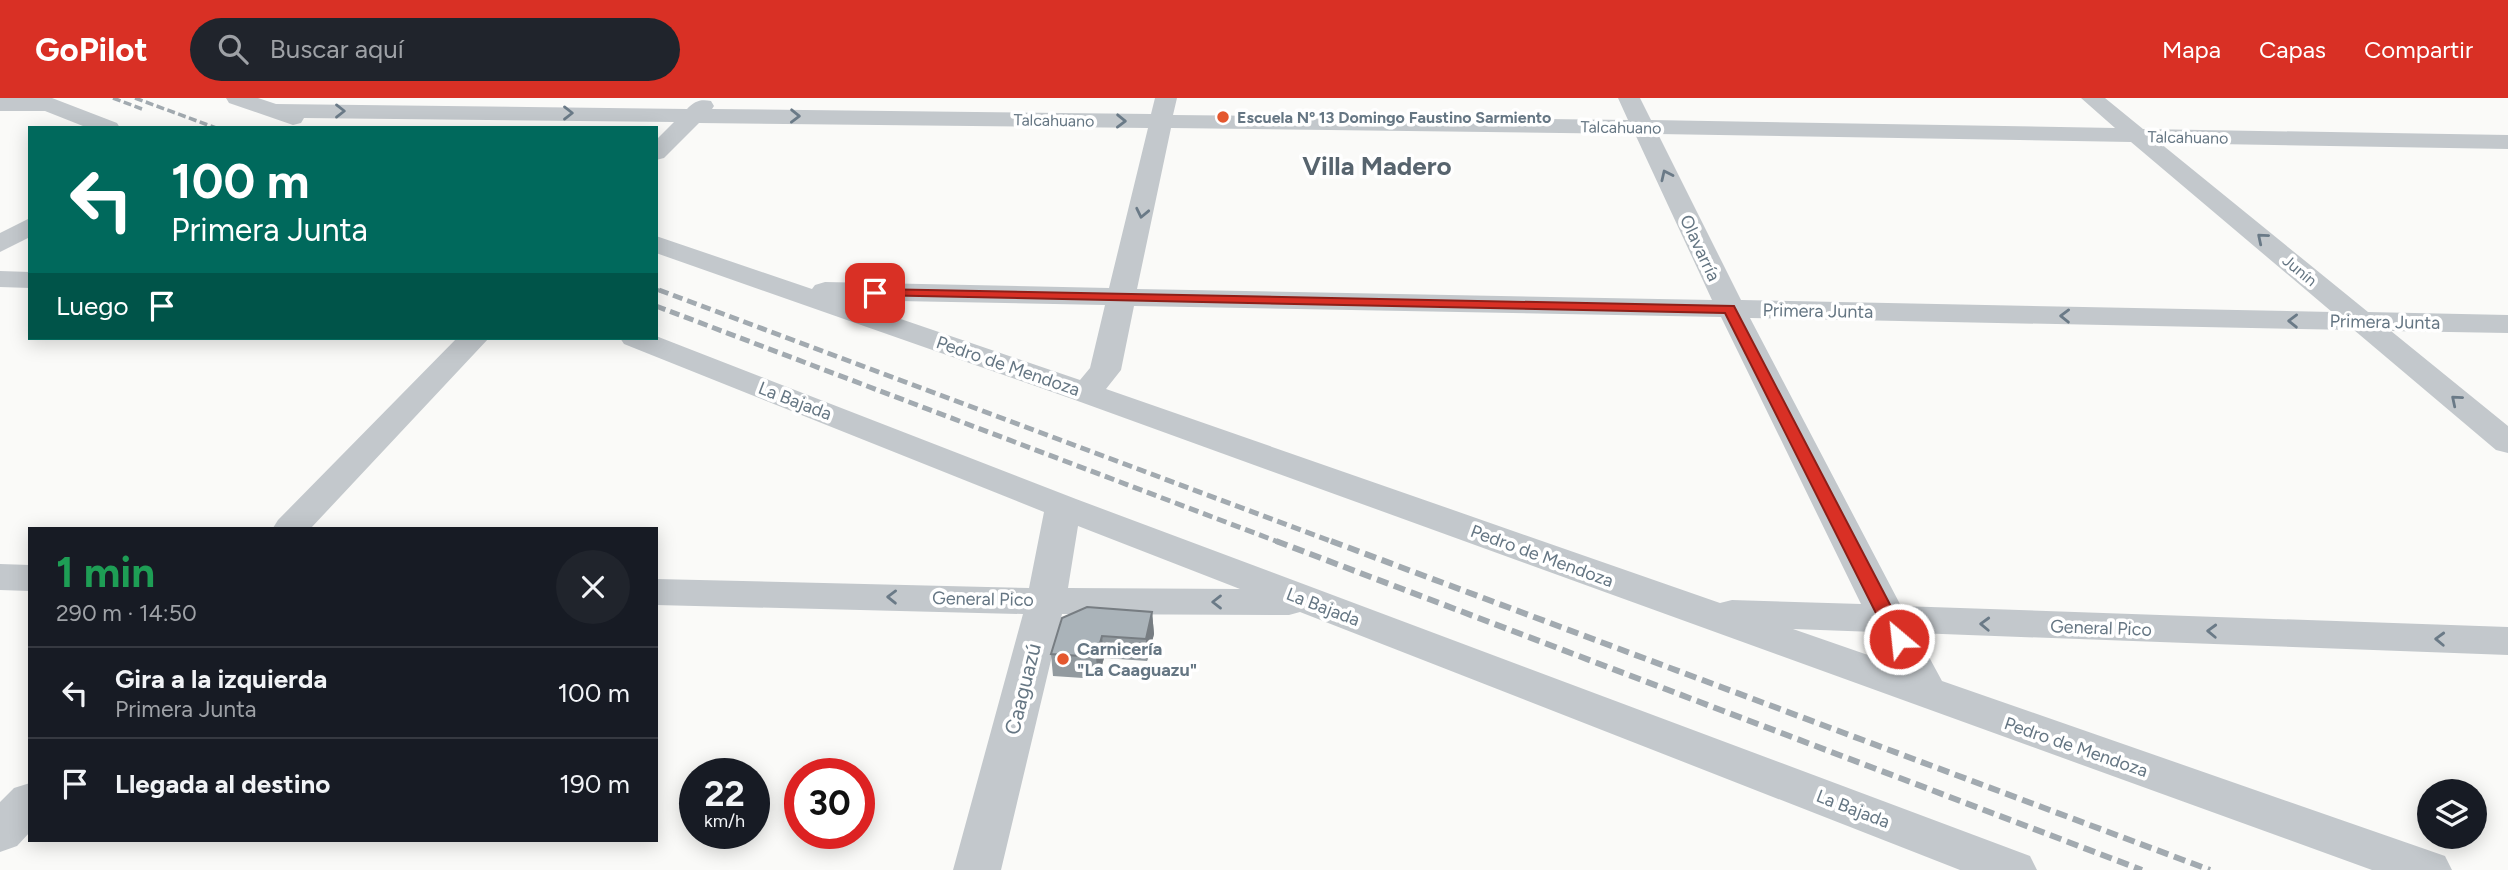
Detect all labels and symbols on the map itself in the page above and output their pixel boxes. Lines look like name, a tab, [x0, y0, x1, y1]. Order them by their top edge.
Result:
one-way arrow	[335, 103, 346, 119]
one-way arrow	[563, 105, 573, 121]
one-way arrow	[790, 108, 801, 123]
place label: Escuela Nº 13 Domingo Faustino Sarmiento	[1237, 108, 1551, 127]
marker: Escuela Nº 13 Domingo Faustino Sarmiento	[1215, 109, 1231, 125]
street label: Talcahuano	[1014, 110, 1094, 131]
one-way arrow	[1116, 113, 1126, 129]
street label: Talcahuano	[1581, 117, 1661, 138]
street label: Talcahuano	[2148, 127, 2228, 148]
district label: Villa Madero	[1302, 150, 1452, 182]
one-way arrow	[1660, 170, 1674, 182]
one-way arrow	[1135, 207, 1150, 219]
street label: Olavarría	[1675, 211, 1725, 285]
one-way arrow	[2257, 234, 2270, 246]
street label: Junín	[2279, 251, 2321, 290]
pin	[845, 263, 905, 323]
street label: Primera Junta	[1762, 299, 1874, 323]
one-way arrow	[2060, 308, 2070, 324]
street label: Primera Junta	[2329, 310, 2441, 334]
one-way arrow	[2287, 313, 2298, 328]
street label: Pedro de Mendoza	[933, 331, 1083, 401]
street label: La Bajada	[755, 377, 835, 425]
one-way arrow	[2451, 395, 2463, 408]
street label: Pedro de Mendoza	[1468, 520, 1616, 592]
street label: La Bajada	[1283, 583, 1363, 631]
street label: General Pico	[932, 587, 1034, 611]
one-way arrow	[886, 590, 897, 605]
one-way arrow	[1211, 594, 1222, 610]
position arrow	[1862, 602, 1936, 676]
street label: General Pico	[2050, 615, 2152, 641]
one-way arrow	[1979, 616, 1990, 631]
one-way arrow	[2207, 624, 2218, 639]
one-way arrow	[2434, 632, 2445, 647]
place label: Carnicería "La Caaguazu"	[1077, 638, 1197, 681]
street label: Caaguazú	[999, 641, 1046, 737]
marker: Carnicería "La Caaguazu"	[1055, 651, 1071, 667]
street label: Pedro de Mendoza	[2001, 712, 2151, 782]
speed limit sign: 30	[784, 758, 875, 849]
street label: La Bajada	[1813, 785, 1893, 833]

